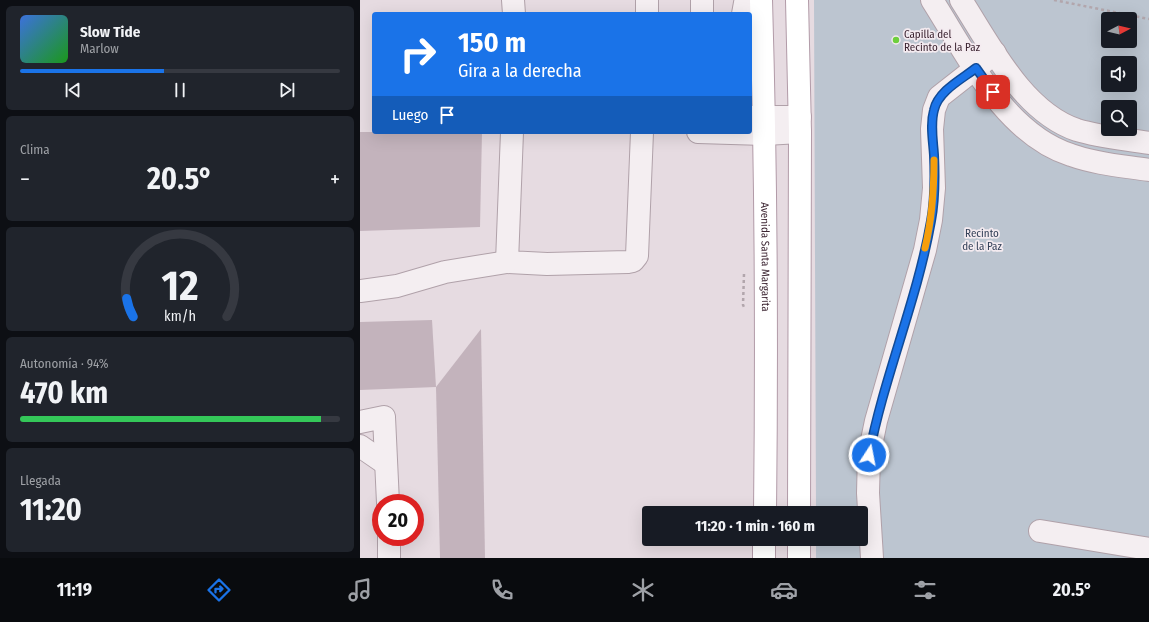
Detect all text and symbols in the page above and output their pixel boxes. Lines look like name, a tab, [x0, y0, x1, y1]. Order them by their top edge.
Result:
north arrow	[1101, 12, 1137, 48]
map controls	[1101, 12, 1137, 136]
text: Slow Tide	[80, 23, 140, 41]
text: 150 m	[458, 26, 526, 59]
icon: right	[392, 28, 444, 80]
place label: Capilla del Recinto de la Paz	[904, 28, 981, 54]
marker: Capilla del Recinto de la Paz	[891, 35, 901, 45]
text: Marlow	[80, 41, 119, 56]
button: sound	[1101, 56, 1137, 92]
text: Gira a la derecha	[458, 60, 582, 82]
pin	[976, 75, 1010, 109]
icon: previous	[62, 79, 84, 101]
icon: pause	[169, 79, 191, 101]
icon: next	[276, 79, 298, 101]
icon: arrive	[982, 81, 1004, 103]
button: search	[1101, 100, 1137, 136]
icon: arrive	[436, 104, 458, 126]
text: Luego	[392, 106, 428, 124]
text: Clima	[20, 142, 50, 157]
text: 20.5°	[147, 161, 213, 197]
text: −	[20, 166, 30, 193]
text: +	[330, 166, 340, 193]
street label: Avenida Santa Margarita	[759, 202, 772, 312]
park label: Recinto de la Paz	[962, 227, 1002, 253]
text: 12	[162, 261, 198, 311]
text: km/h	[164, 308, 196, 325]
text: Autonomía · 94%	[20, 356, 108, 371]
text: 470 km	[20, 375, 108, 411]
position arrow	[848, 434, 890, 476]
text: Llegada	[20, 473, 61, 488]
text: 11:20	[20, 492, 82, 528]
speed limit sign: 20	[372, 494, 424, 546]
text: 11:20 · 1 min · 160 m	[695, 517, 815, 535]
icon: directions	[205, 576, 233, 604]
icon: music	[346, 576, 374, 604]
icon: phone	[488, 576, 516, 604]
icon: climate	[629, 576, 657, 604]
icon: car	[770, 576, 798, 604]
icon: filters	[911, 576, 939, 604]
text: 11:19	[57, 579, 92, 601]
text: 20.5°	[1053, 579, 1092, 601]

